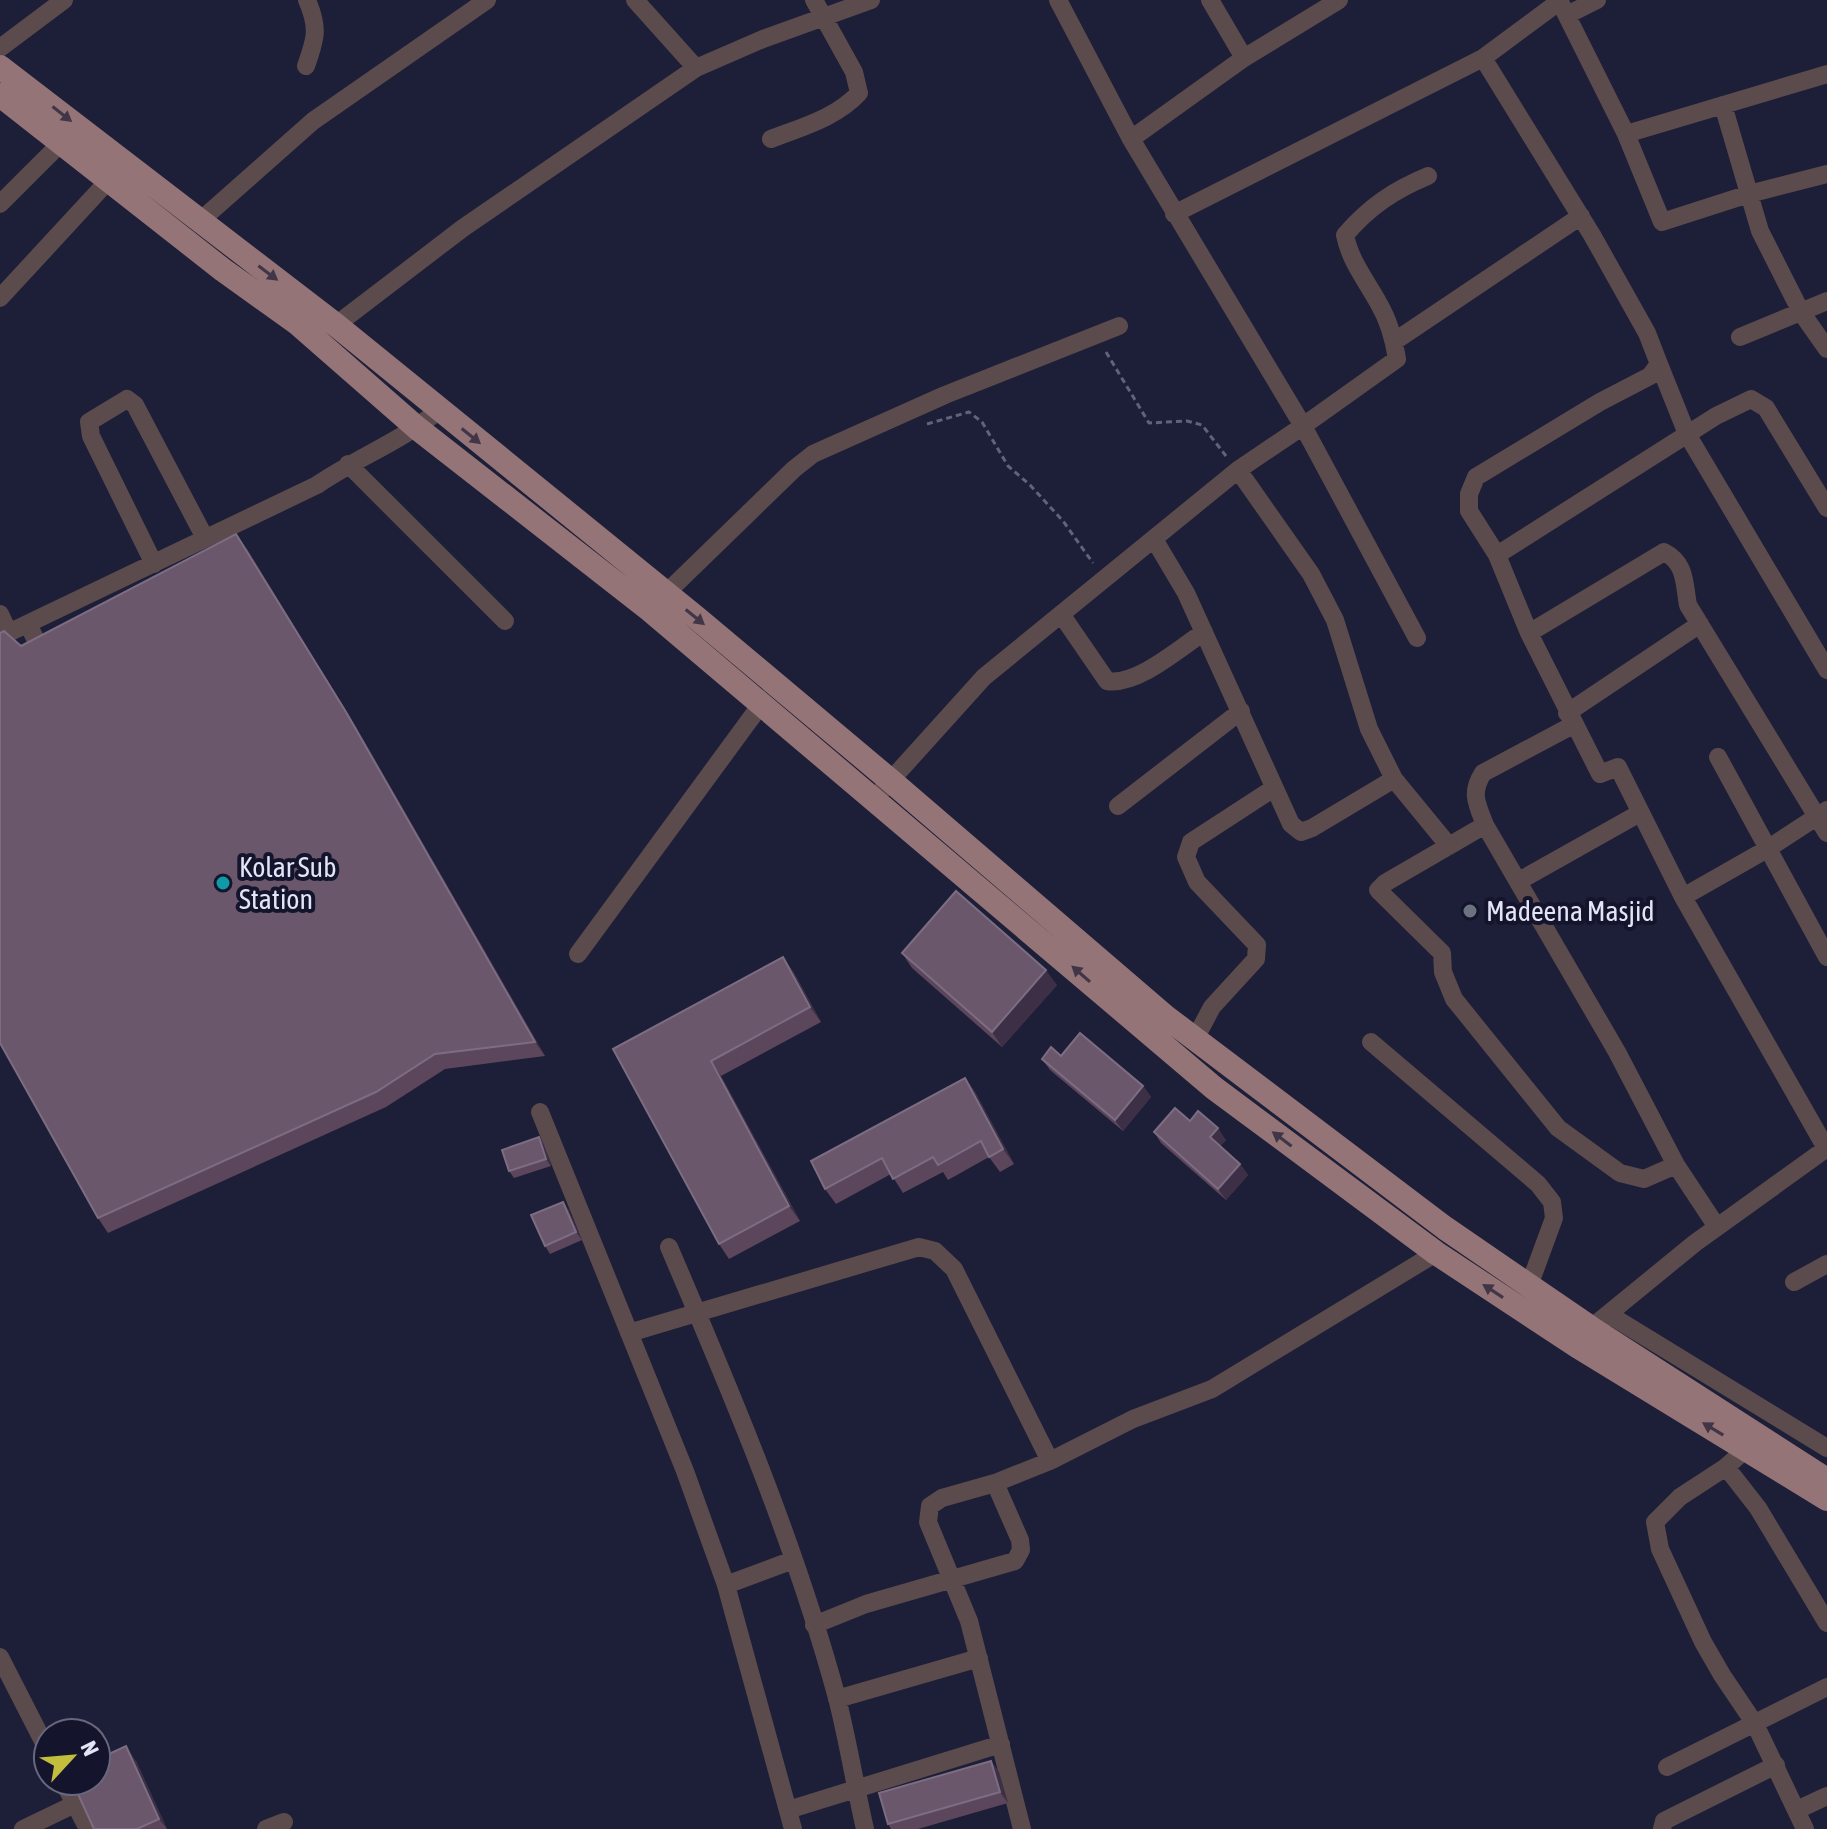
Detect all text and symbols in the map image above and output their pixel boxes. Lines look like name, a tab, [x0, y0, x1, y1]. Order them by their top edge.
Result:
one-way arrow	[52, 105, 72, 121]
one-way arrow	[258, 264, 278, 280]
one-way arrow	[460, 427, 481, 444]
one-way arrow	[684, 608, 705, 625]
place label: Kolar Sub Station	[239, 851, 336, 915]
marker: Kolar Sub Station	[214, 874, 232, 892]
place label: Madeena Masjid	[1486, 895, 1655, 927]
marker: Madeena Masjid	[1461, 902, 1479, 920]
one-way arrow	[1071, 966, 1091, 983]
one-way arrow	[1272, 1131, 1292, 1147]
one-way arrow	[1482, 1284, 1504, 1298]
one-way arrow	[1702, 1422, 1724, 1436]
north arrow	[32, 1717, 112, 1797]
text: N	[75, 1737, 105, 1760]

